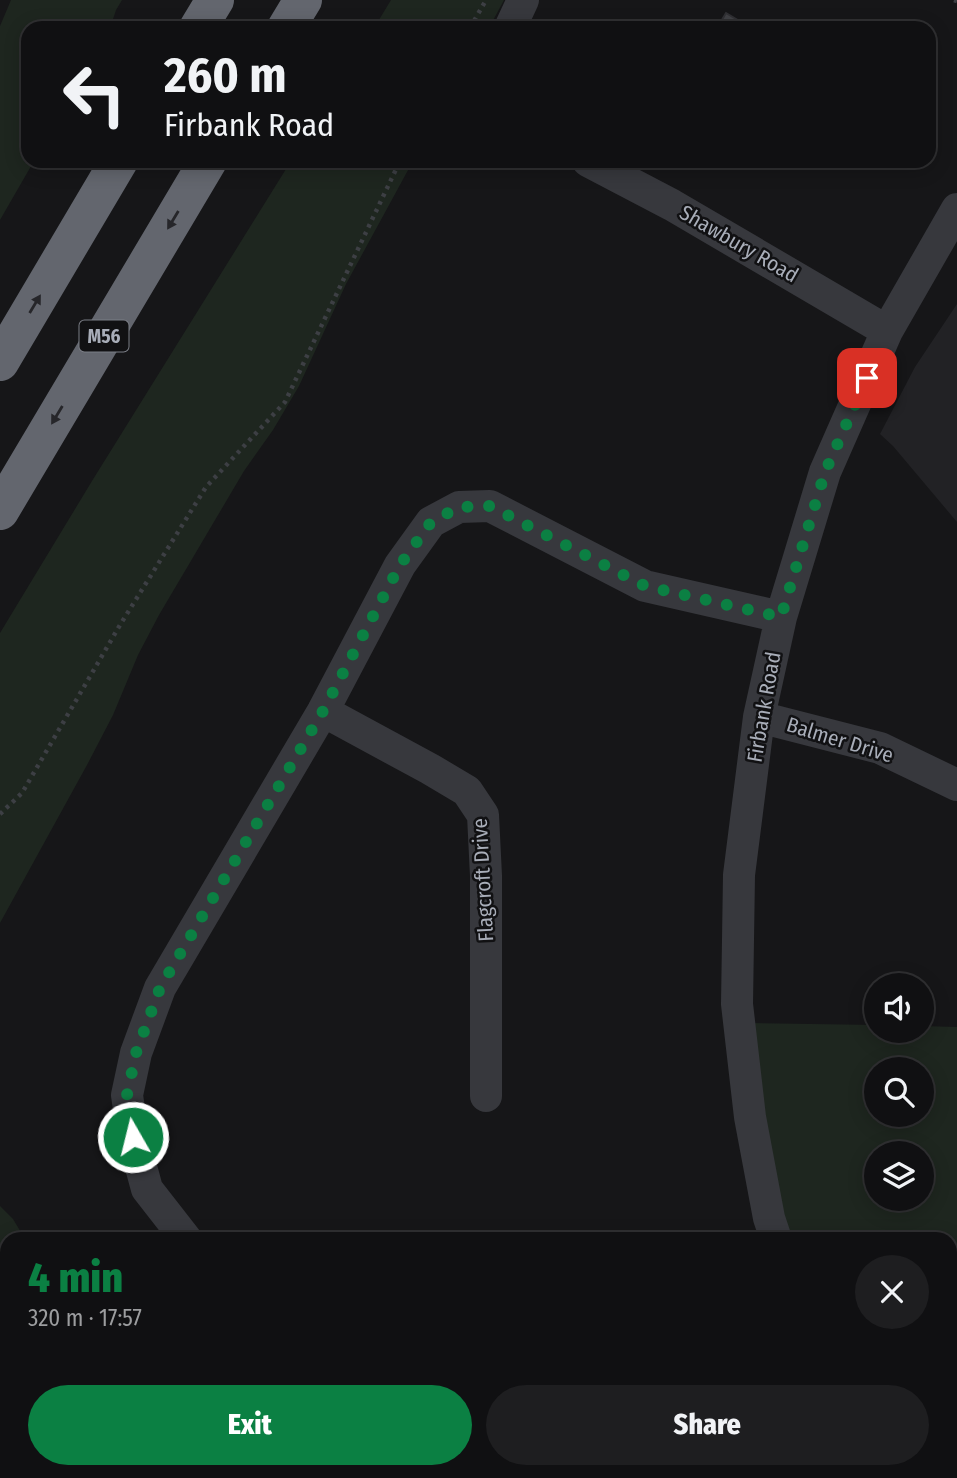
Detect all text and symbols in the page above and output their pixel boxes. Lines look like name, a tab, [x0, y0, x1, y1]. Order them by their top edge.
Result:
text: 260 m	[164, 46, 287, 105]
icon: left	[49, 49, 140, 140]
text: Firbank Road	[164, 106, 334, 144]
street label: Shawbury Road	[675, 200, 803, 288]
one-way arrow	[166, 210, 179, 229]
one-way arrow	[29, 294, 41, 313]
road number: M56	[80, 320, 128, 352]
pin	[837, 348, 897, 408]
icon: arrive	[848, 359, 886, 397]
one-way arrow	[50, 406, 63, 425]
street label: Firbank Road	[741, 650, 787, 764]
street label: Balmer Drive	[783, 711, 897, 769]
street label: Flagcroft Drive	[467, 818, 499, 942]
map controls	[864, 973, 934, 1211]
button: sound	[864, 973, 934, 1043]
button: search	[864, 1057, 934, 1127]
position arrow	[96, 1100, 170, 1174]
button: layers	[864, 1141, 934, 1211]
text: 4 min	[28, 1253, 123, 1303]
button: close	[855, 1255, 929, 1329]
text: 320 m · 17:57	[28, 1304, 142, 1332]
button: Exit	[28, 1385, 472, 1465]
button: Share	[486, 1385, 929, 1465]

